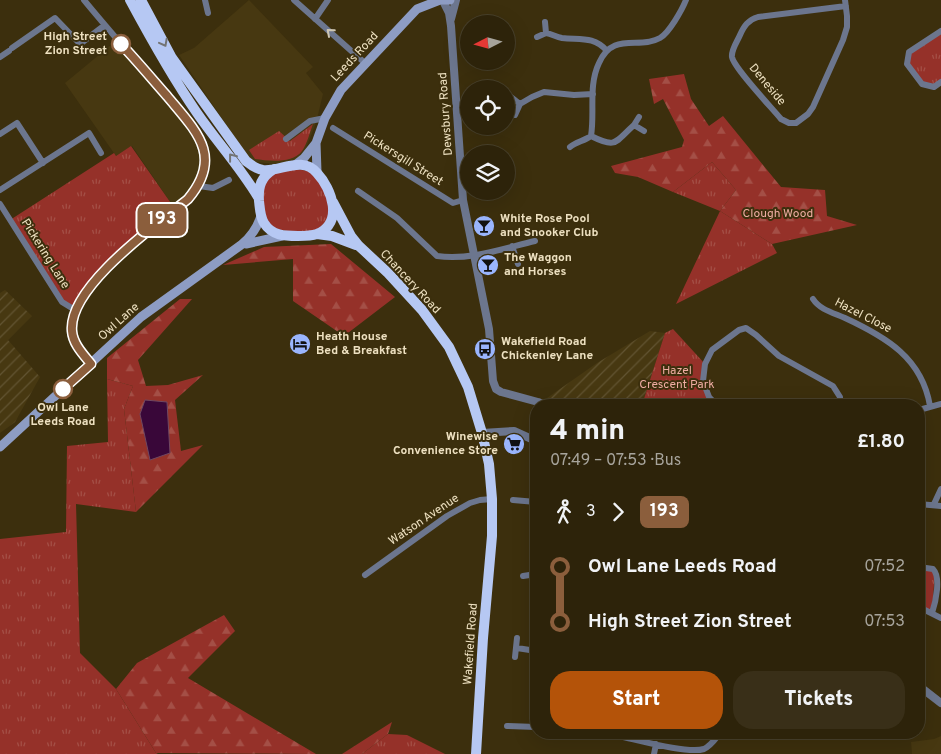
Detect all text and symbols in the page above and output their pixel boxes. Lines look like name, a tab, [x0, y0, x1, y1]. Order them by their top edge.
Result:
north arrow	[460, 15, 515, 70]
map controls	[460, 15, 515, 200]
street label: Leeds Road	[328, 28, 382, 86]
place label: High Street Zion Street	[44, 29, 107, 59]
one-way arrow	[327, 30, 336, 38]
marker: High Street Zion Street	[111, 34, 131, 54]
one-way arrow	[158, 38, 168, 47]
street label: Deneside	[745, 61, 789, 109]
street label: Dewsbury Road	[435, 72, 457, 156]
button: locate	[460, 80, 515, 135]
street label: Pickersgill Street	[360, 128, 446, 190]
button: layers	[460, 145, 515, 200]
one-way arrow	[228, 154, 237, 163]
line badge: 193	[133, 204, 191, 236]
park label: Clough Wood	[743, 206, 813, 222]
text: 193	[147, 208, 177, 231]
place label: White Rose Pool and Snooker Club	[500, 211, 598, 241]
bar icon: White Rose Pool and Snooker Club	[472, 214, 496, 238]
street label: Pickering Lane	[17, 216, 73, 292]
street label: Chancery Road	[376, 246, 444, 318]
place label: The Waggon and Horses	[504, 250, 572, 280]
bar icon: The Waggon and Horses	[476, 253, 500, 277]
street label: Hazel Close	[832, 295, 894, 337]
street label: Owl Lane	[95, 299, 143, 345]
place label: Heath House Bed & Breakfast	[316, 329, 407, 359]
hotel icon: Heath House Bed & Breakfast	[288, 332, 312, 356]
place label: Wakefield Road Chickenley Lane	[501, 334, 593, 364]
bus stop icon: Wakefield Road Chickenley Lane	[473, 337, 497, 361]
park label: Hazel Crescent Park	[639, 363, 715, 393]
marker: Owl Lane Leeds Road	[53, 379, 73, 399]
place label: Owl Lane Leeds Road	[31, 400, 95, 430]
text: 4 min	[550, 414, 625, 450]
place label: Winewise Convenience Store	[393, 429, 498, 459]
text: £1.80	[857, 430, 905, 454]
supermarket icon: Winewise Convenience Store	[502, 432, 526, 456]
text: 07:49 – 07:53 · Bus	[550, 451, 681, 471]
street label: Watson Avenue	[386, 491, 462, 549]
icon: walk	[550, 498, 578, 526]
icon: forward	[604, 498, 632, 526]
text: 193	[650, 500, 679, 523]
text: 3	[586, 502, 596, 522]
text: Owl Lane Leeds Road	[588, 555, 777, 579]
text: 07:52	[864, 557, 905, 577]
street label: Wakefield Road	[460, 602, 482, 686]
text: High Street Zion Street	[588, 610, 792, 634]
text: 07:53	[864, 612, 905, 632]
button: Start	[550, 671, 723, 729]
button: Tickets	[733, 671, 905, 729]

